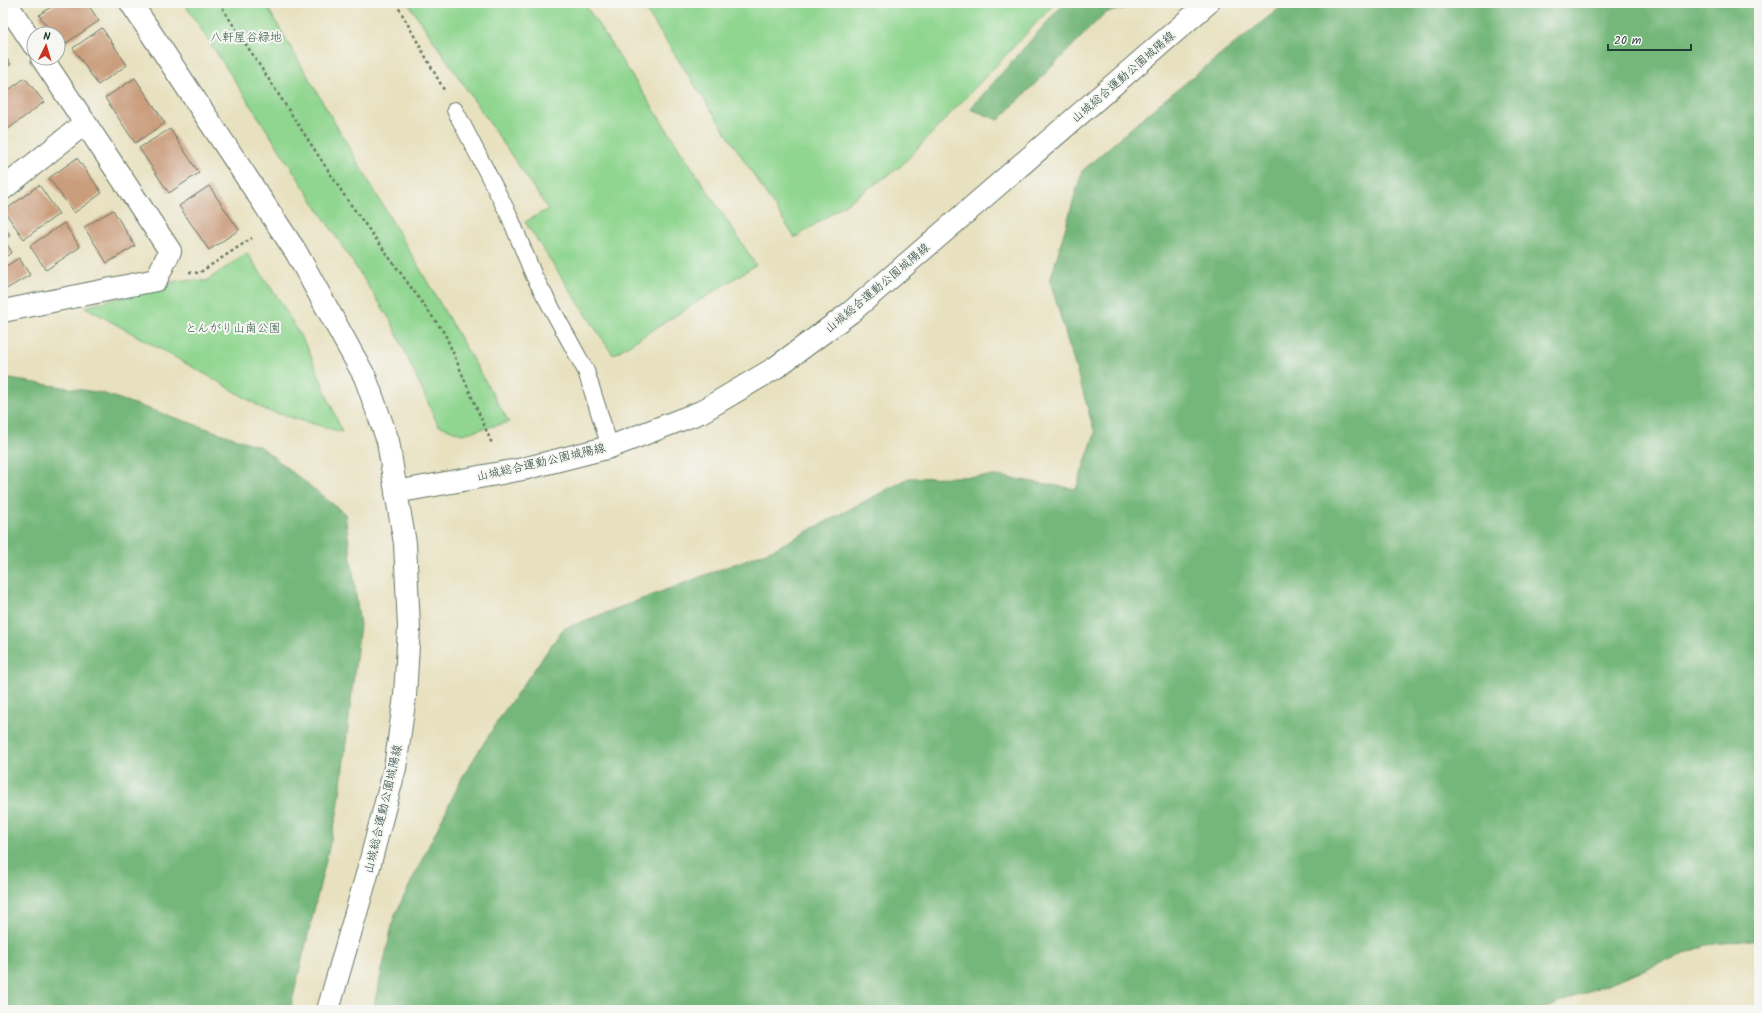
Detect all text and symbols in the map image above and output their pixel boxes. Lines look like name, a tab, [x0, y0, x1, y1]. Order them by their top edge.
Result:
north arrow	[26, 26, 66, 66]
scale bar	[1608, 26, 1691, 52]
street label: 山城総合運動公園城陽線	[1067, 27, 1179, 128]
text: N	[43, 28, 51, 46]
park label: 八軒屋谷緑地	[210, 28, 282, 47]
text: 20 m	[1614, 31, 1642, 50]
street label: 山城総合運動公園城陽線	[821, 239, 934, 338]
park label: とんがり山南公園	[185, 319, 281, 338]
street label: 山城総合運動公園城陽線	[475, 438, 608, 487]
street label: 山城総合運動公園城陽線	[359, 743, 408, 876]

